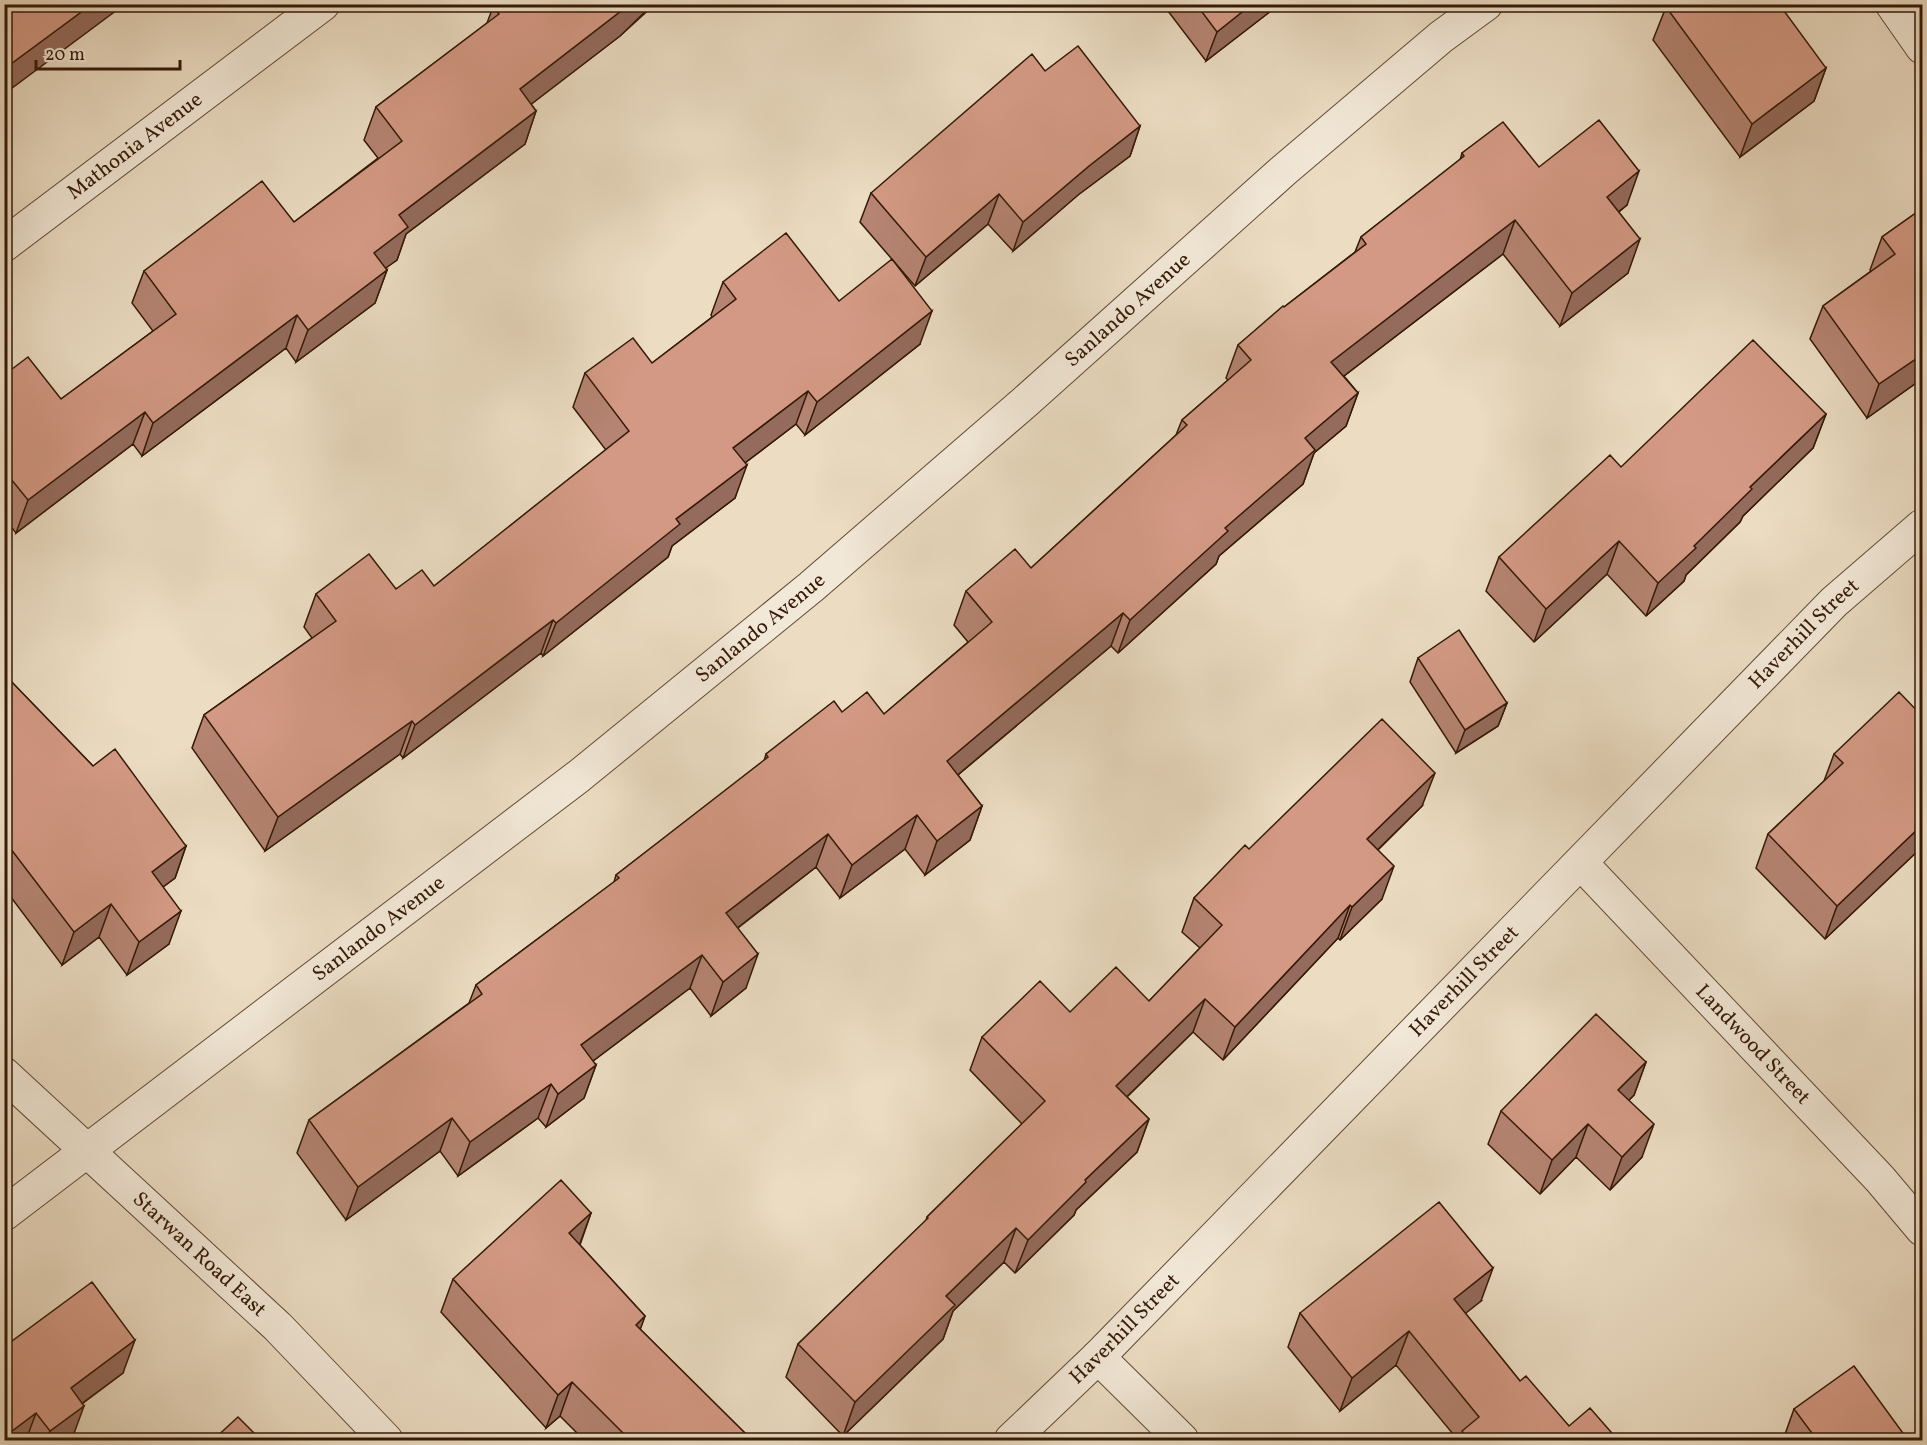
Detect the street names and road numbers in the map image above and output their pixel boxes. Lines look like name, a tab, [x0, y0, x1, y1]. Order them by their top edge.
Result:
street label: Mathonia Avenue	[61, 85, 209, 207]
street label: Sanlando Avenue	[1059, 246, 1197, 374]
street label: Sanlando Avenue	[689, 566, 832, 690]
street label: Haverhill Street	[1742, 572, 1866, 696]
street label: Sanlando Avenue	[306, 869, 451, 989]
street label: Haverhill Street	[1403, 919, 1526, 1044]
street label: Landwood Street	[1689, 978, 1817, 1111]
street label: Starwan Road East	[126, 1185, 273, 1324]
street label: Haverhill Street	[1063, 1267, 1186, 1391]

